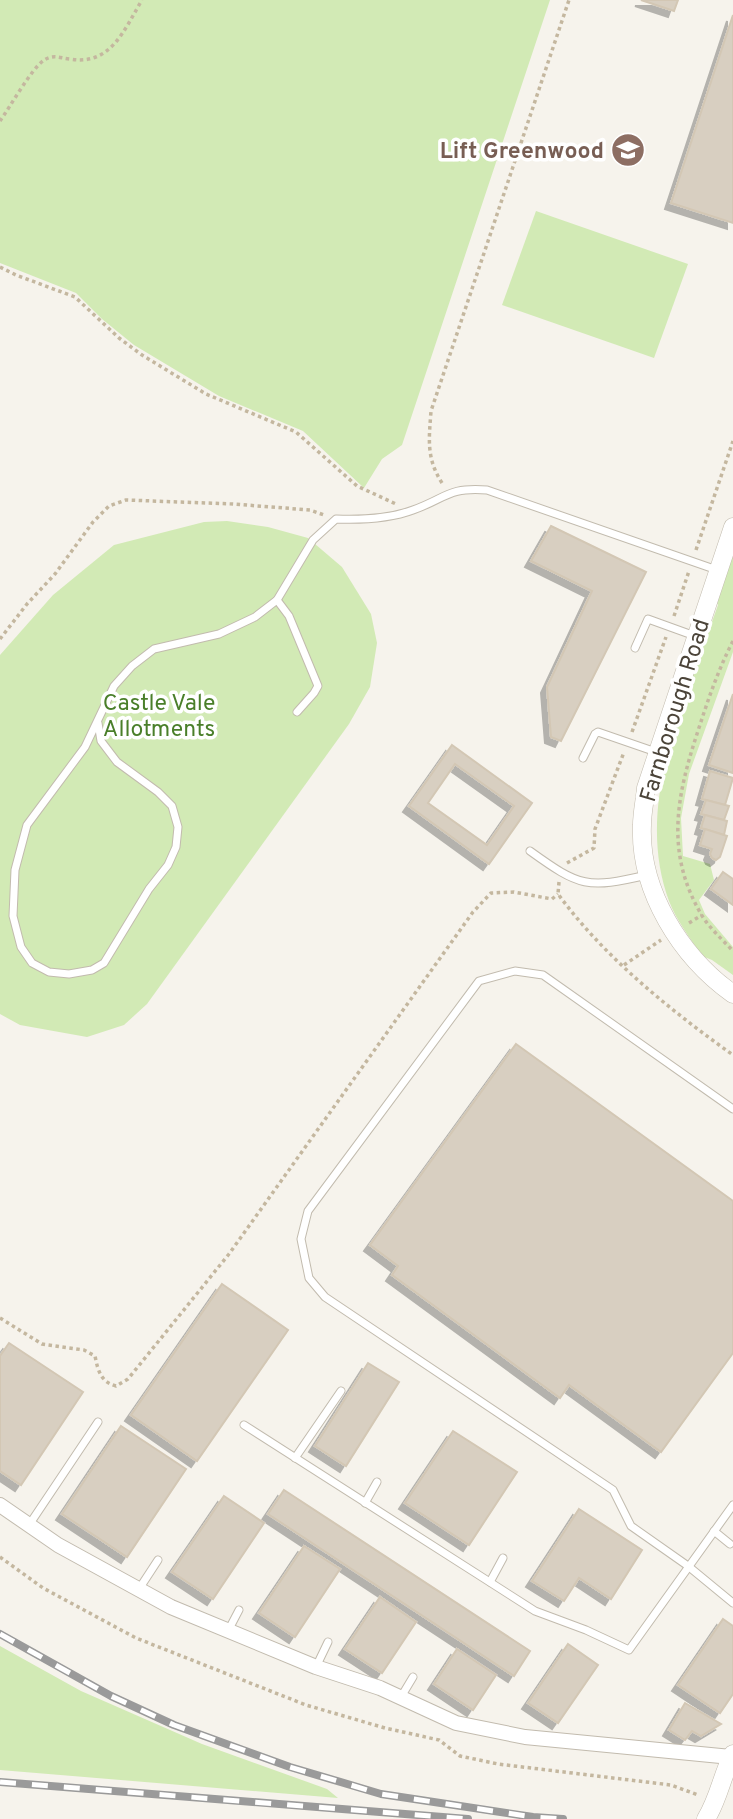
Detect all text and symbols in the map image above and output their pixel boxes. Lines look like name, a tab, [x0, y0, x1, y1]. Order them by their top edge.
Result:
school or university icon: Lift Greenwood	[609, 131, 647, 169]
place label: Lift Greenwood	[440, 138, 604, 167]
street label: Farnborough Road	[635, 616, 718, 806]
park label: Castle Vale Allotments	[103, 690, 215, 745]

